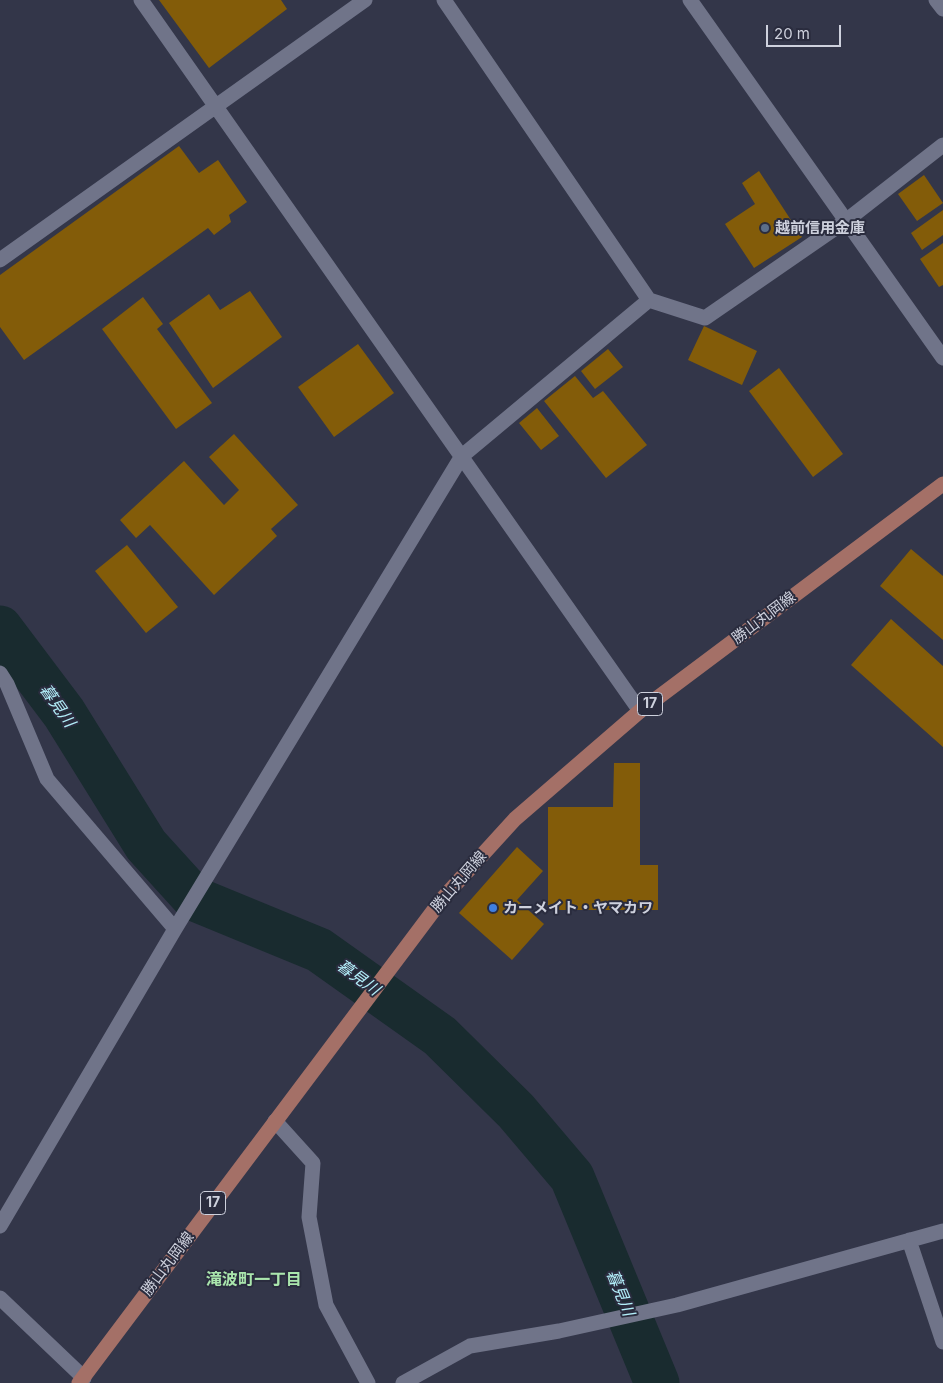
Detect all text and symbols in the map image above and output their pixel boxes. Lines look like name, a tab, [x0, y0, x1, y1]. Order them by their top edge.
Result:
scale bar	[768, 15, 843, 47]
text: 20 m	[774, 24, 810, 43]
place label: 越前信用金庫	[775, 219, 865, 237]
marker: 越前信用金庫	[759, 222, 771, 234]
street label: 勝山丸岡線	[729, 588, 799, 648]
water label: 暮見川	[35, 681, 79, 731]
road number: 17	[638, 692, 662, 716]
street label: 勝山丸岡線	[428, 848, 490, 916]
place label: カーメイト・ヤマカワ	[503, 899, 653, 917]
marker: カーメイト・ヤマカワ	[487, 902, 499, 914]
water label: 暮見川	[333, 956, 383, 1000]
road number: 17	[200, 1192, 226, 1214]
street label: 勝山丸岡線	[138, 1229, 198, 1299]
water label: 暮見川	[602, 1267, 638, 1319]
district label: 滝波町一丁目	[206, 1270, 302, 1290]

